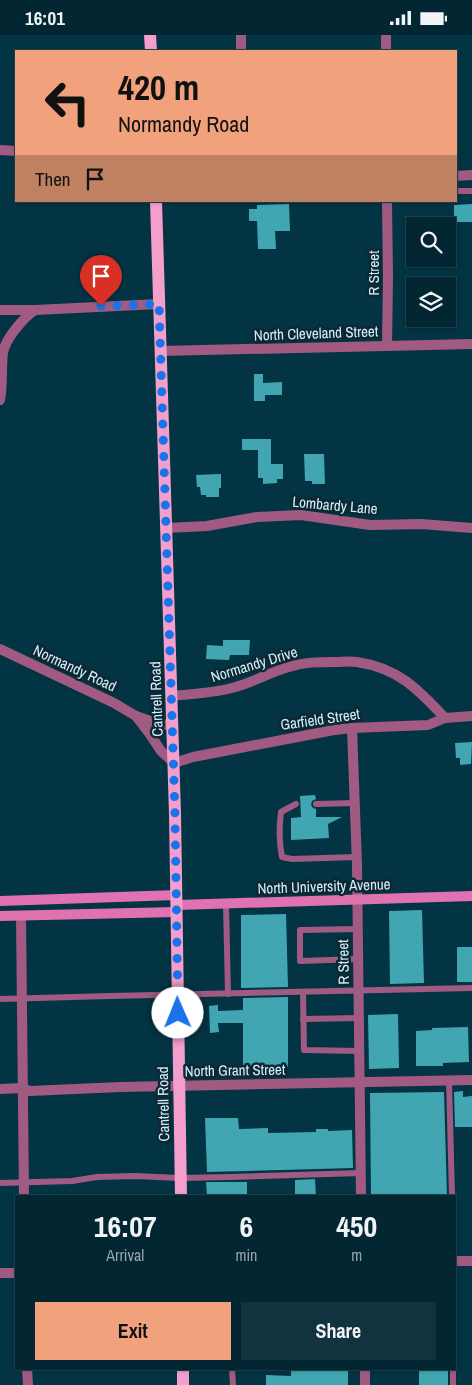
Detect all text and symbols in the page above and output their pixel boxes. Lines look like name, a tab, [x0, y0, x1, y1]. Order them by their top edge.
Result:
text: 16:01	[25, 5, 65, 31]
text: 420 m	[118, 64, 199, 111]
icon: left	[35, 70, 100, 135]
text: Normandy Road	[118, 109, 249, 139]
icon: arrive	[81, 165, 109, 193]
text: Then	[35, 166, 71, 192]
map controls	[406, 217, 456, 327]
button: search	[406, 217, 456, 267]
street label: R Street	[363, 250, 384, 296]
pin	[80, 255, 122, 306]
icon: arrive	[87, 262, 115, 290]
button: layers	[406, 277, 456, 327]
street label: North Cleveland Street	[253, 320, 379, 346]
street label: Lombardy Lane	[292, 491, 379, 519]
street label: Normandy Road	[30, 640, 120, 696]
street label: Normandy Drive	[208, 641, 300, 687]
street label: Cantrell Road	[144, 661, 168, 737]
street label: Garfield Street	[279, 703, 362, 735]
street label: North University Avenue	[257, 873, 391, 899]
street label: R Street	[332, 939, 354, 985]
position arrow	[151, 986, 203, 1038]
street label: North Grant Street	[185, 1059, 286, 1081]
street label: Cantrell Road	[152, 1066, 174, 1142]
text: 16:07	[94, 1206, 157, 1246]
text: 6	[240, 1206, 253, 1246]
text: 450	[336, 1206, 377, 1246]
text: Arrival	[106, 1244, 144, 1266]
text: min	[235, 1244, 257, 1266]
text: m	[351, 1244, 362, 1266]
button: Exit	[35, 1302, 231, 1360]
button: Share	[241, 1302, 436, 1360]

